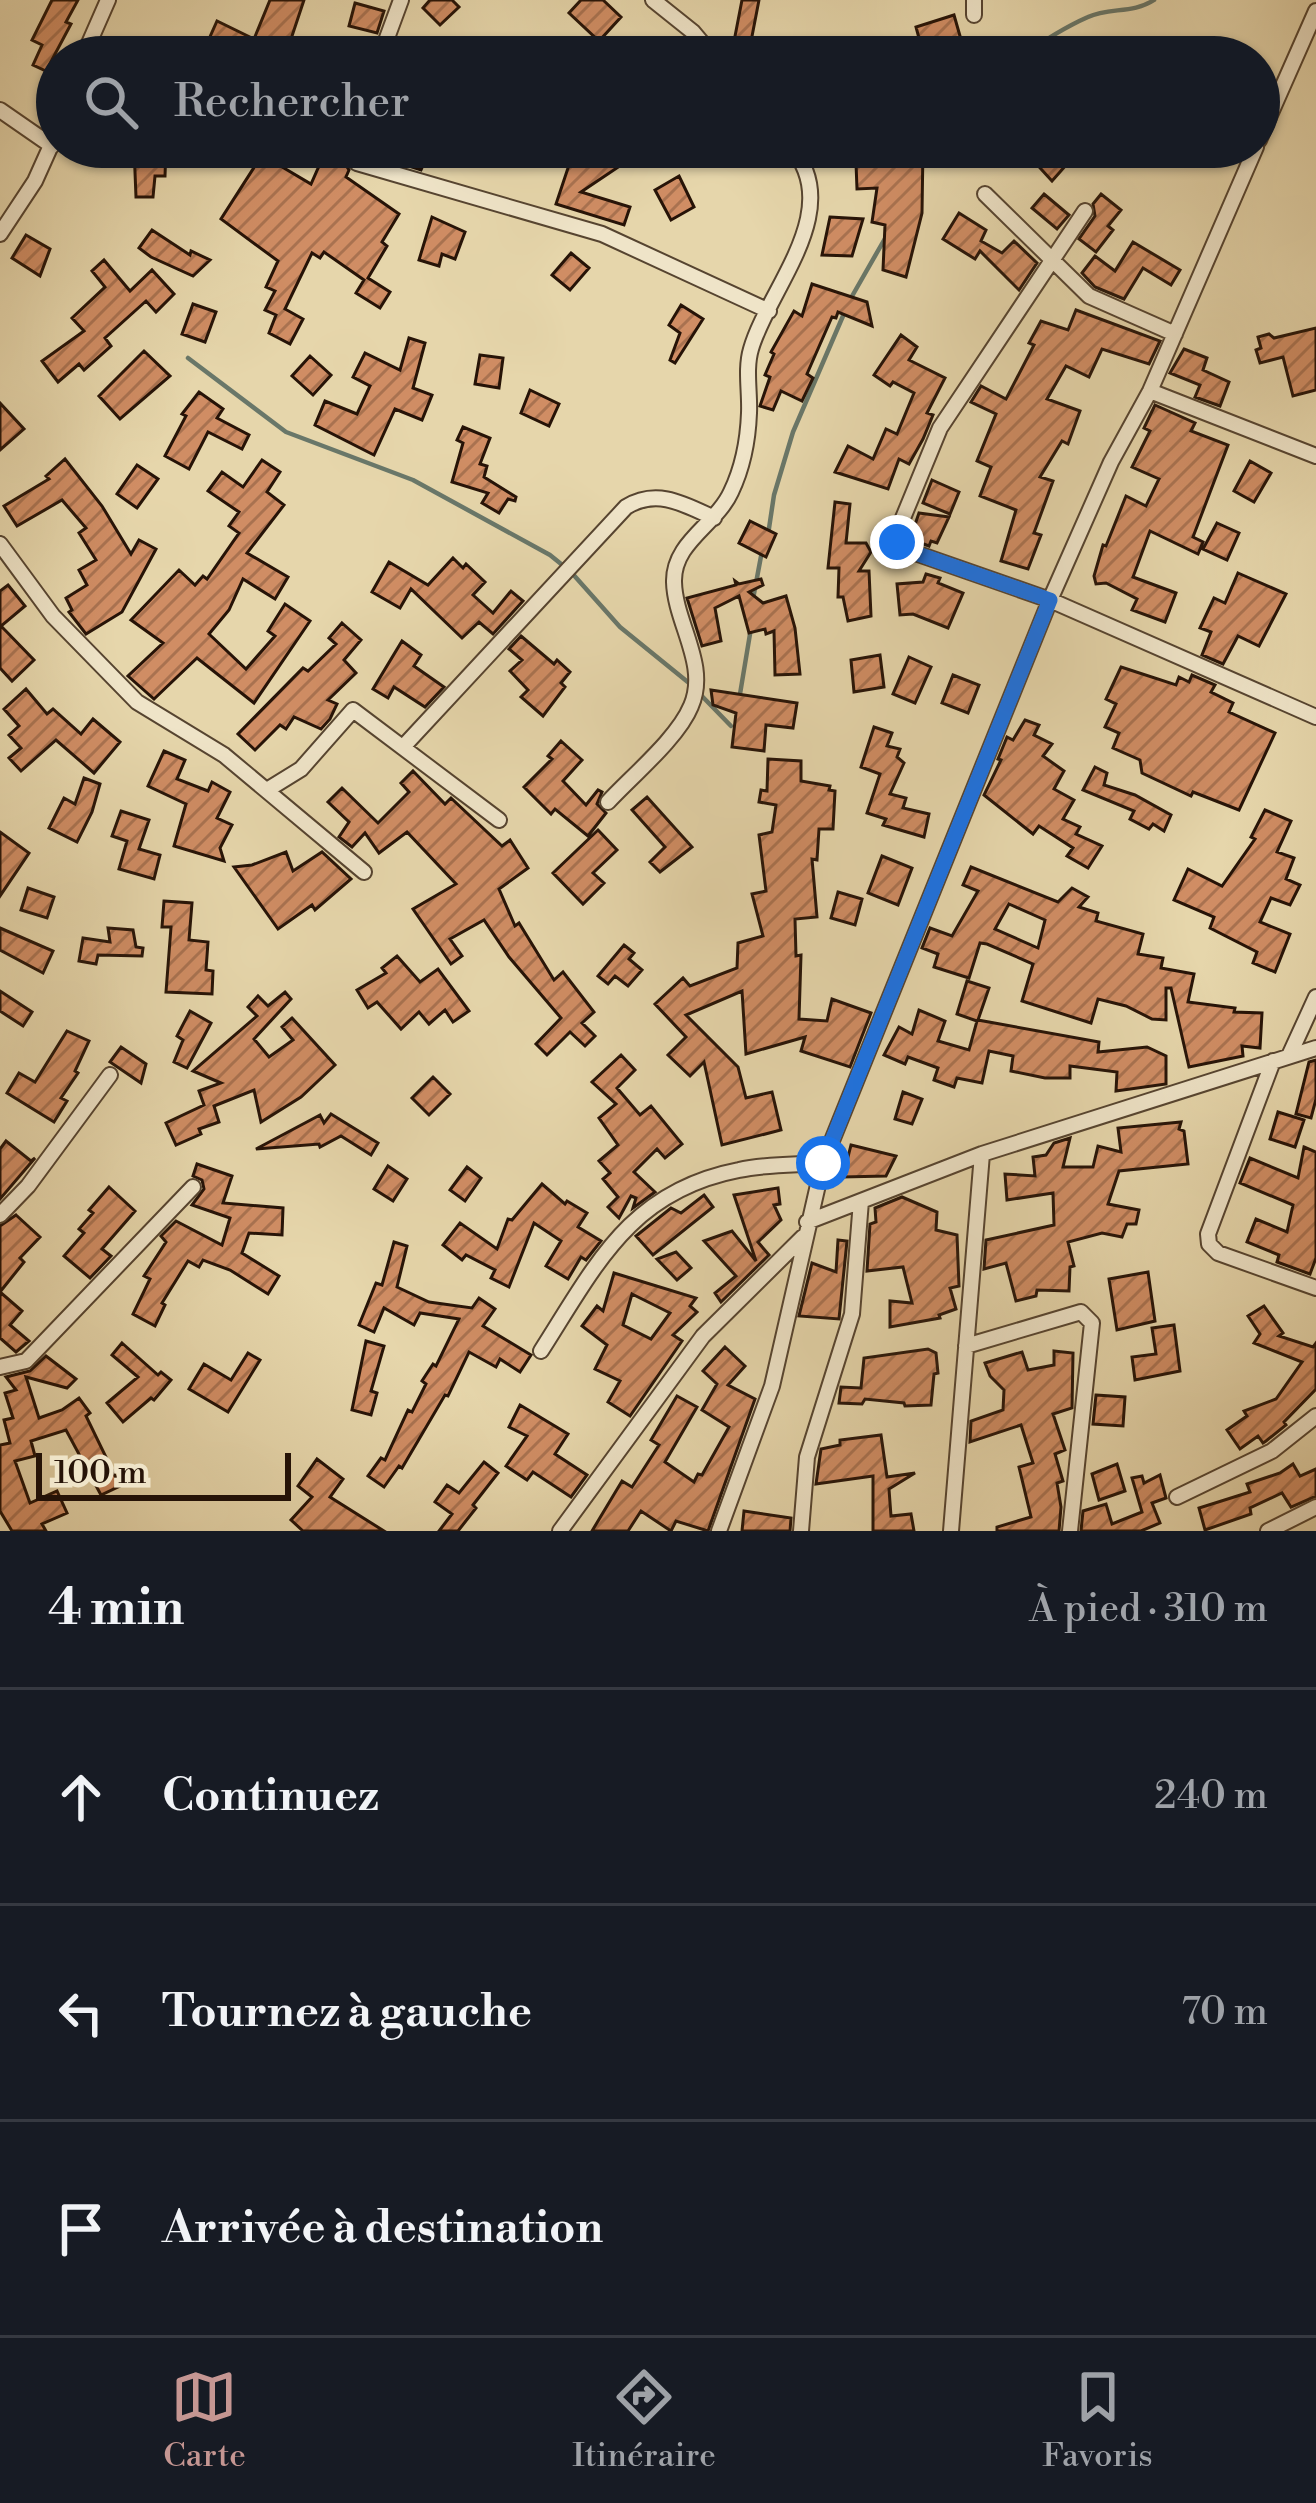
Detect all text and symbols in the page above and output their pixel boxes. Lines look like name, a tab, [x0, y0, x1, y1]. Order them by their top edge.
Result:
search box	[36, 36, 1280, 168]
icon: search	[78, 69, 144, 135]
text: Rechercher	[174, 74, 410, 131]
route end	[870, 515, 924, 569]
route start	[796, 1136, 850, 1190]
scale bar	[36, 1447, 291, 1500]
text: 100 m	[54, 1453, 147, 1494]
text: 4 min	[48, 1577, 184, 1641]
text: À pied · 310 m	[1029, 1585, 1268, 1634]
icon: ahead	[48, 1764, 114, 1830]
text: Continuez	[162, 1768, 379, 1825]
text: 240 m	[1154, 1772, 1268, 1821]
icon: left	[48, 1980, 114, 2046]
text: Tournez à gauche	[162, 1984, 532, 2041]
text: 70 m	[1181, 1988, 1268, 2037]
icon: arrive	[48, 2196, 114, 2262]
text: Arrivée à destination	[162, 2200, 603, 2257]
tab: Carte	[163, 2364, 246, 2477]
tab: Itinéraire	[572, 2364, 716, 2477]
tab: Favoris	[1042, 2364, 1153, 2477]

